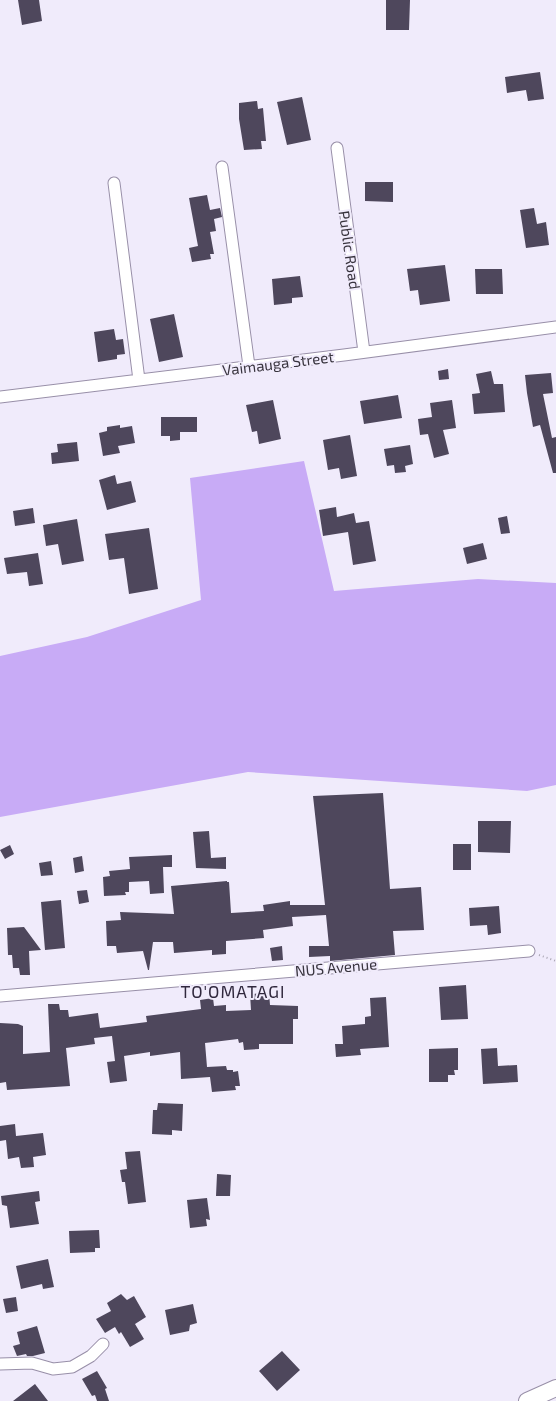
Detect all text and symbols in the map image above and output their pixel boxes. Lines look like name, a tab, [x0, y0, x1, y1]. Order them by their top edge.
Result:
street label: Public Road	[336, 209, 364, 291]
street label: Vaimauga Street	[221, 347, 335, 379]
street label: NUS Avenue	[294, 954, 378, 980]
district label: TO'OMATAGI	[181, 981, 285, 1001]

